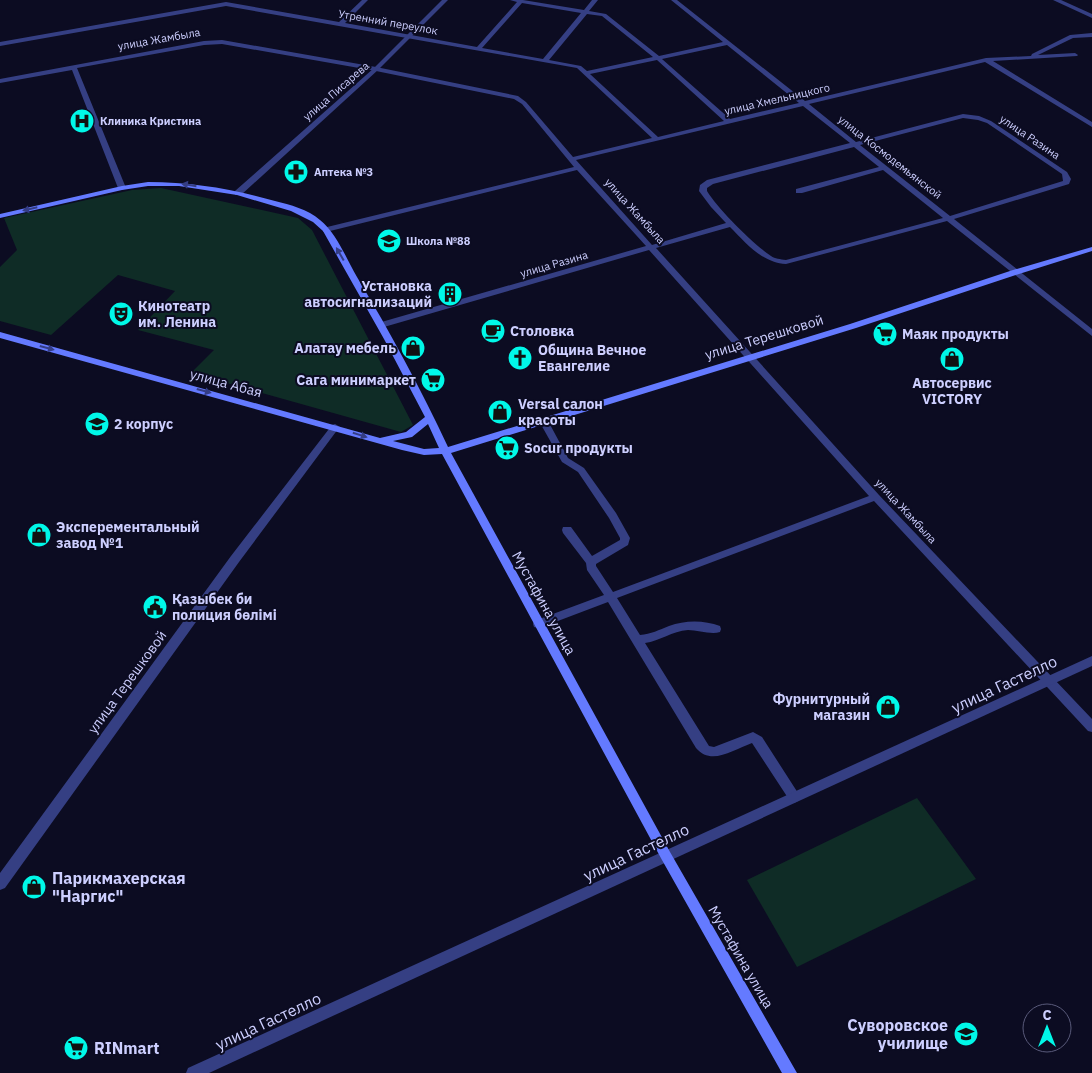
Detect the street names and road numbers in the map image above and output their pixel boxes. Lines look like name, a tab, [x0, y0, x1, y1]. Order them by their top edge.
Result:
street label: Утренний переулок	[337, 6, 439, 38]
street label: улица Жамбыла	[117, 25, 201, 53]
street label: улица Писарева	[300, 58, 372, 123]
street label: улица Хмельницкого	[723, 80, 831, 118]
street label: улица Космодемьянской	[835, 112, 945, 202]
street label: улица Разина	[997, 112, 1063, 162]
street label: улица Жамбыла	[602, 175, 668, 247]
street label: улица Разина	[519, 248, 590, 280]
street label: улица Терешковой	[703, 310, 825, 364]
street label: улица Абая	[188, 365, 264, 401]
street label: улица Жамбыла	[872, 476, 940, 546]
street label: Мустафина улица	[508, 548, 580, 658]
street label: улица Терешковой	[84, 627, 170, 737]
street label: улица Гастелло	[948, 651, 1060, 717]
street label: улица Гастелло	[580, 819, 692, 885]
street label: Мустафина улица	[704, 902, 778, 1012]
street label: улица Гастелло	[212, 988, 324, 1054]

